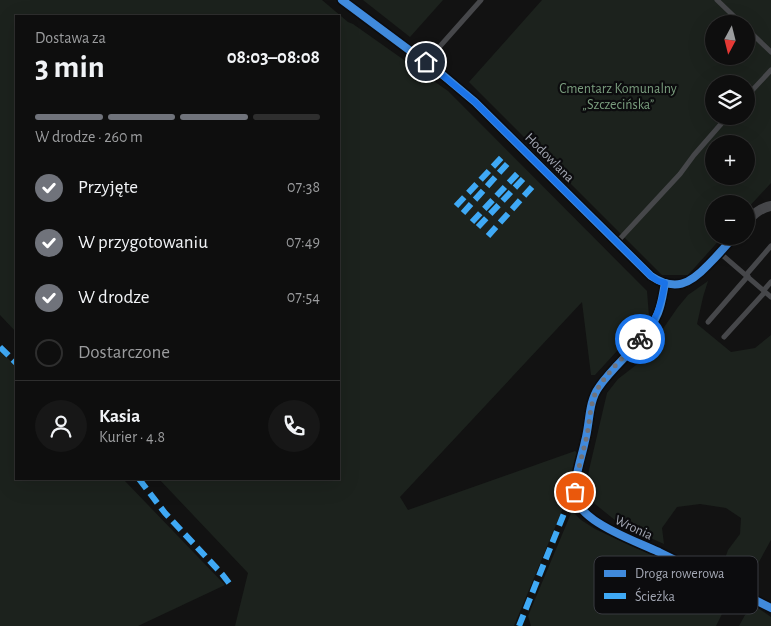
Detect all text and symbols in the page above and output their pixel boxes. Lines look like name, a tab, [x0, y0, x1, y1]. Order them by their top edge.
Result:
north arrow	[705, 15, 755, 65]
map controls	[705, 15, 755, 245]
text: Dostawa za	[35, 30, 106, 46]
pin	[405, 41, 447, 83]
text: 08:03–08:08	[227, 48, 320, 67]
icon: home	[412, 48, 440, 76]
text: 3 min	[35, 51, 105, 83]
button: layers	[705, 75, 755, 125]
park label: Cmentarz Komunalny „Szczecińska”	[559, 82, 677, 112]
text: W drodze · 260 m	[35, 129, 143, 145]
street label: Hodowlana	[522, 130, 577, 185]
button: +	[705, 135, 755, 185]
icon: check	[35, 174, 63, 202]
text: Przyjęte	[78, 178, 138, 197]
text: 07:38	[287, 179, 320, 195]
button: −	[705, 195, 755, 245]
icon: check	[35, 229, 63, 257]
text: W przygotowaniu	[78, 233, 208, 252]
text: 07:49	[286, 234, 320, 250]
icon: check	[35, 284, 63, 312]
text: W drodze	[78, 288, 150, 307]
text: 07:54	[287, 289, 320, 305]
courier	[615, 314, 665, 364]
icon: bike	[626, 325, 654, 353]
text: Dostarczone	[78, 343, 170, 362]
button: person	[35, 400, 87, 452]
button: phone	[268, 400, 320, 452]
text: Kasia	[99, 407, 140, 426]
text: Kurier · 4.8	[99, 429, 165, 445]
pin	[554, 471, 596, 513]
icon: bag	[561, 478, 589, 506]
street label: Wronia	[612, 513, 655, 543]
legend	[594, 556, 758, 614]
text: Droga rowerowa	[635, 567, 725, 581]
text: Ścieżka	[635, 587, 675, 604]

